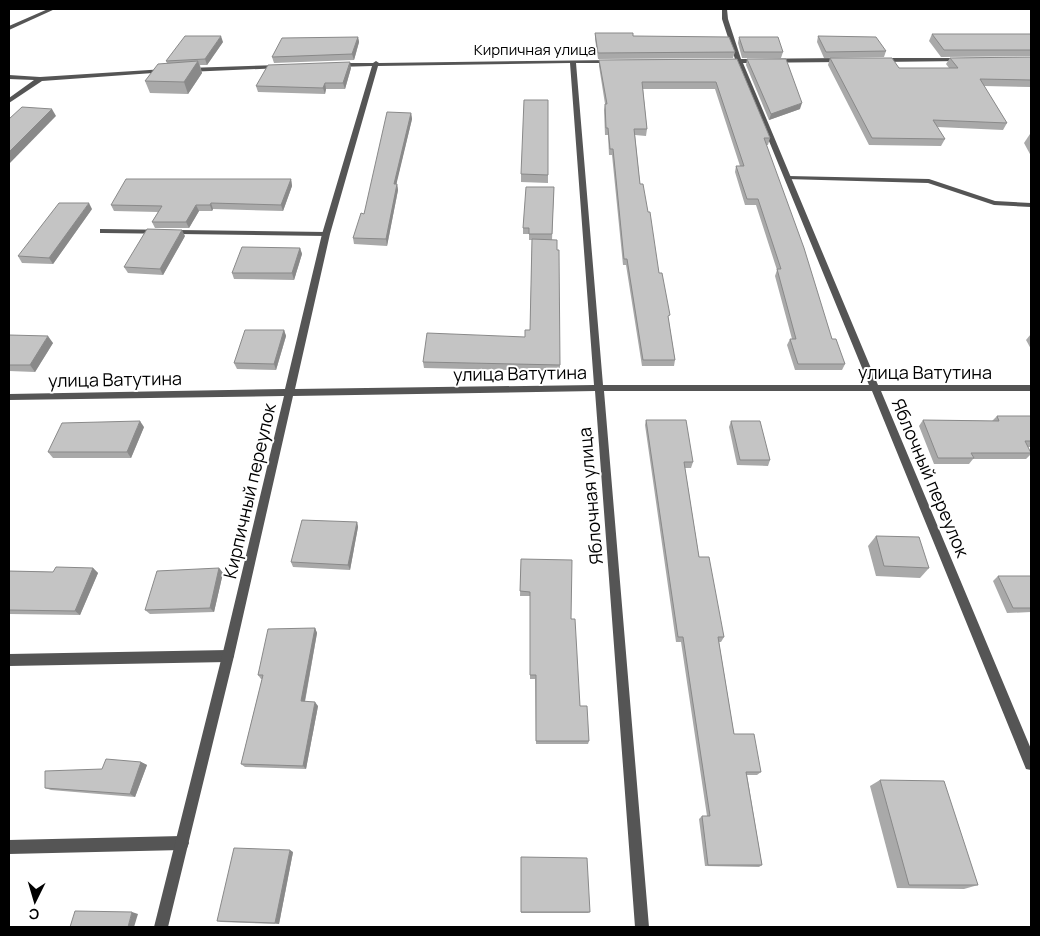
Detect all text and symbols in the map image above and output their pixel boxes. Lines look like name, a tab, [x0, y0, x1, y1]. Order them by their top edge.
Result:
street label: Кирпичная улица	[474, 39, 596, 60]
street label: улица Ватутина	[453, 360, 587, 386]
street label: улица Ватутина	[858, 360, 992, 384]
street label: улица Ватутина	[48, 366, 182, 392]
street label: Яблочный переулок	[887, 395, 976, 562]
street label: Кирпичный переулок	[217, 400, 281, 581]
street label: Яблочная улица	[572, 426, 608, 566]
north arrow	[10, 876, 60, 926]
text: С	[28, 905, 40, 924]

